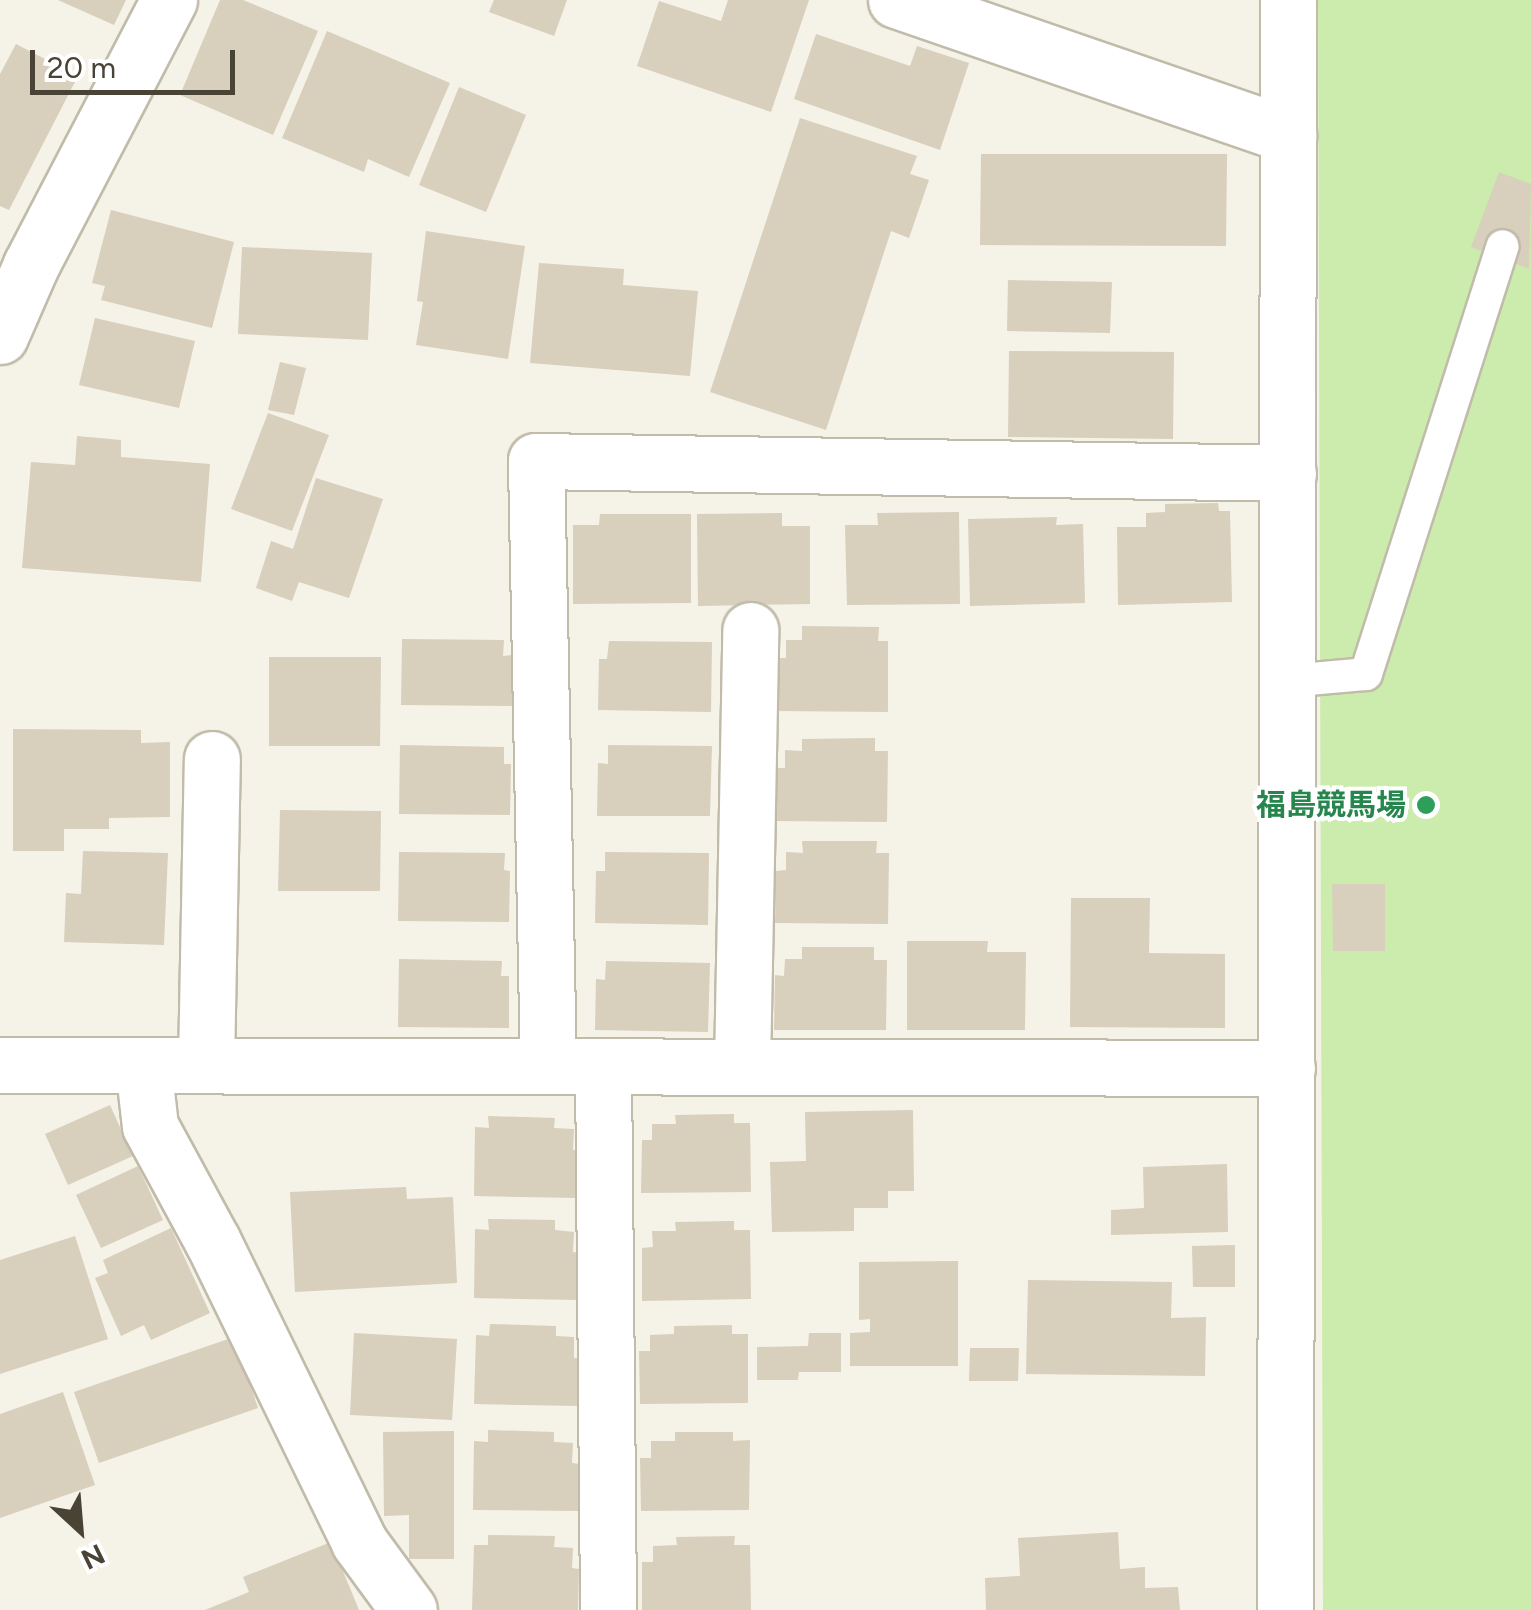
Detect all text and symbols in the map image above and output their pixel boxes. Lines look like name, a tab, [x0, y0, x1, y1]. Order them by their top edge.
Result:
scale bar	[35, 30, 240, 92]
text: 20 m	[47, 49, 116, 86]
place label: 福島競馬場	[1256, 787, 1406, 823]
marker: 福島競馬場	[1415, 794, 1437, 816]
north arrow	[30, 1480, 130, 1580]
text: N	[76, 1537, 110, 1577]

